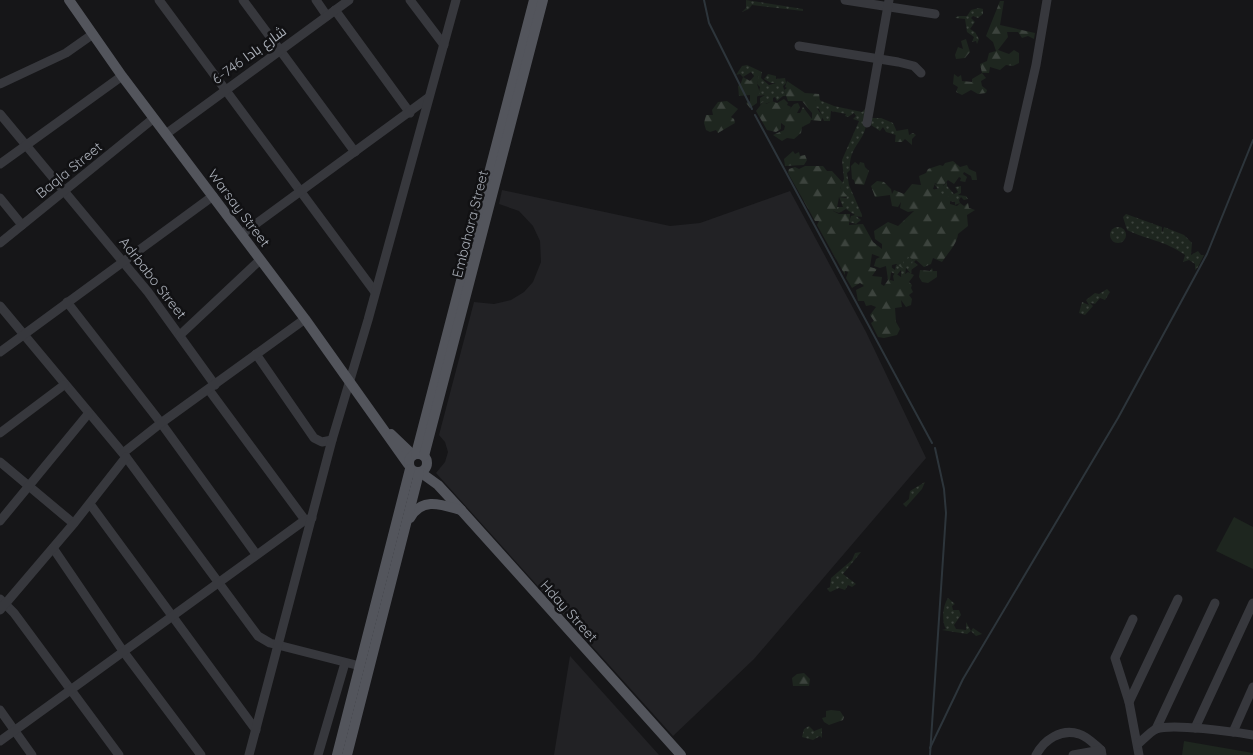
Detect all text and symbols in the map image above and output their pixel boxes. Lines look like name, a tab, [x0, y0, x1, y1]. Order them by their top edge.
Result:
street label: شارع بادا 746-6	[208, 22, 290, 88]
street label: Baqla Street	[32, 138, 106, 202]
street label: Warsay Street	[204, 166, 274, 251]
street label: Embahara Street	[448, 168, 492, 280]
street label: Adrbabo Street	[115, 233, 191, 323]
street label: Hday Street	[537, 576, 602, 646]

